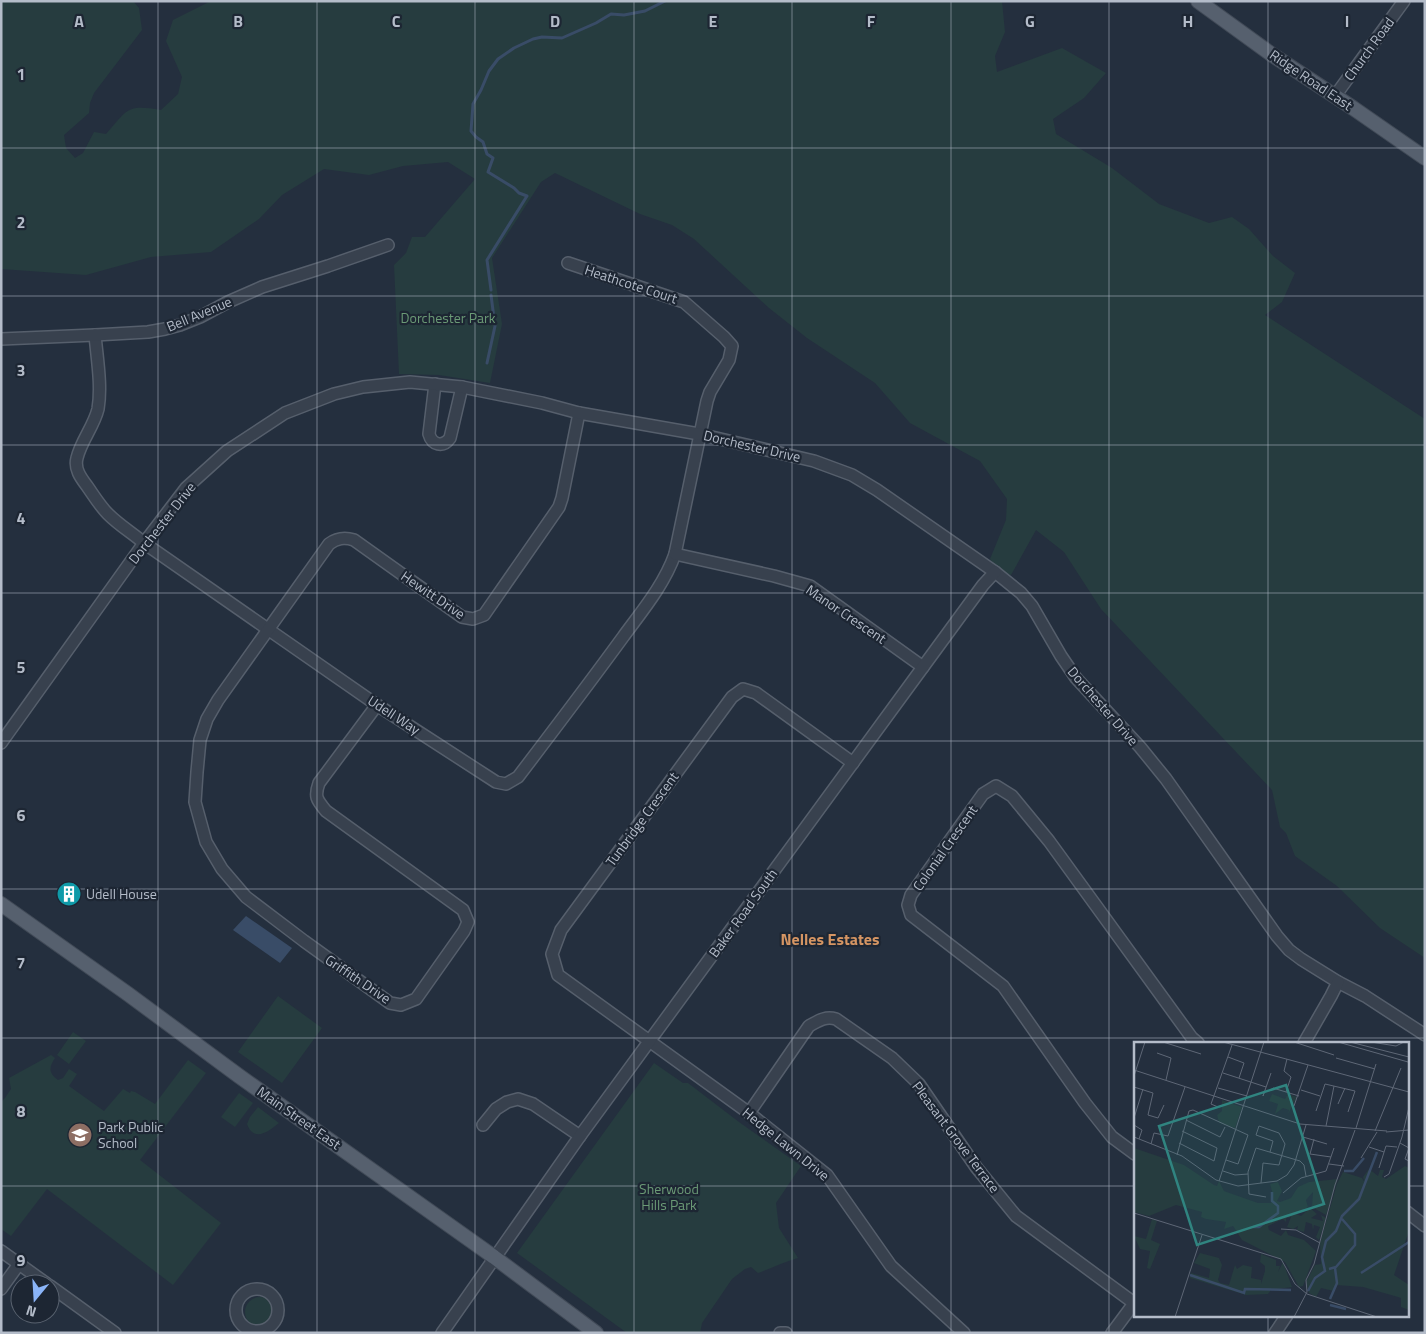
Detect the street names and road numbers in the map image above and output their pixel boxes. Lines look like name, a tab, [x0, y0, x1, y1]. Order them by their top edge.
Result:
street label: Church Road	[1338, 12, 1399, 85]
street label: Ridge Road East	[1266, 44, 1357, 115]
street label: Heathcote Court	[582, 259, 680, 308]
street label: Bell Avenue	[163, 290, 235, 337]
street label: Dorchester Drive	[702, 424, 803, 467]
street label: Dorchester Drive	[123, 477, 200, 568]
street label: Hewitt Drive	[397, 565, 470, 624]
street label: Manor Crescent	[802, 579, 891, 648]
street label: Dorchester Drive	[1063, 661, 1144, 750]
street label: Udell Way	[364, 690, 425, 740]
street label: Tunbridge Crescent	[600, 767, 683, 870]
street label: Colonial Crescent	[907, 800, 982, 895]
street label: Baker Road South	[703, 864, 782, 962]
street label: Griffith Drive	[321, 949, 395, 1008]
street label: Pleasant Grove Terrace	[907, 1077, 1005, 1197]
street label: Main Street East	[253, 1081, 345, 1154]
street label: Hedge Lawn Drive	[738, 1102, 834, 1185]

